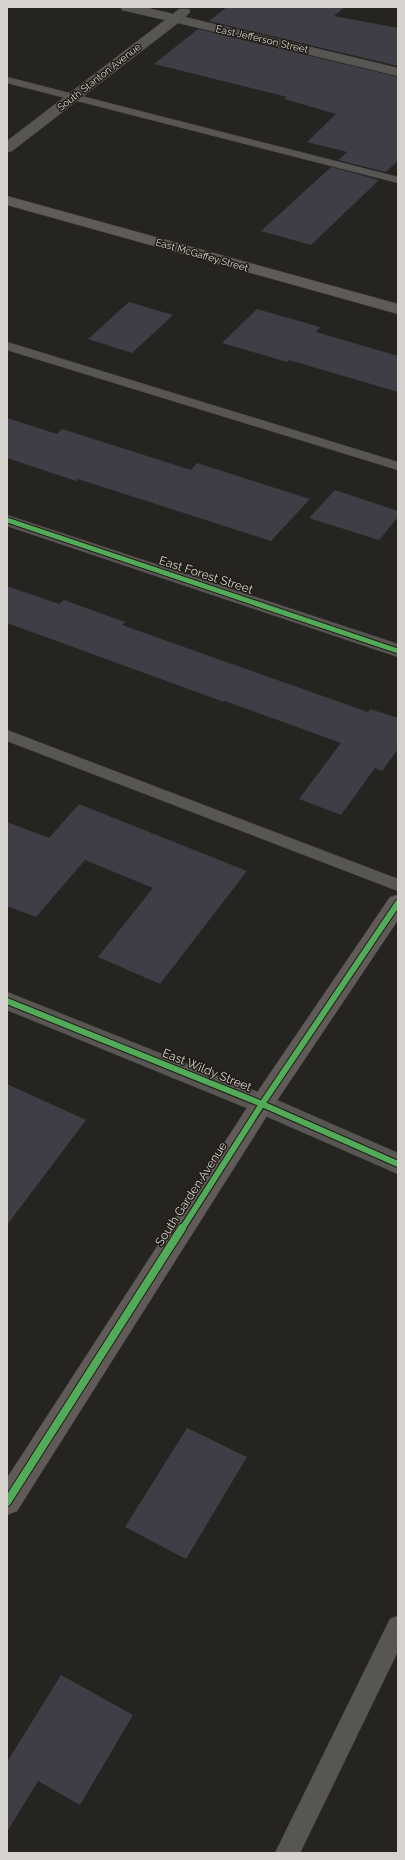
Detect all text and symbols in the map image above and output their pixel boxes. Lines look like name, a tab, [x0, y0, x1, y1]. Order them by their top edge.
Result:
street label: East Jefferson Street	[215, 23, 310, 55]
street label: South Stanton Avenue	[55, 41, 143, 113]
street label: East McGaffey Street	[154, 237, 250, 274]
street label: East Forest Street	[157, 553, 255, 597]
street label: East Wildy Street	[160, 1046, 254, 1094]
street label: South Garden Avenue	[152, 1139, 230, 1249]

